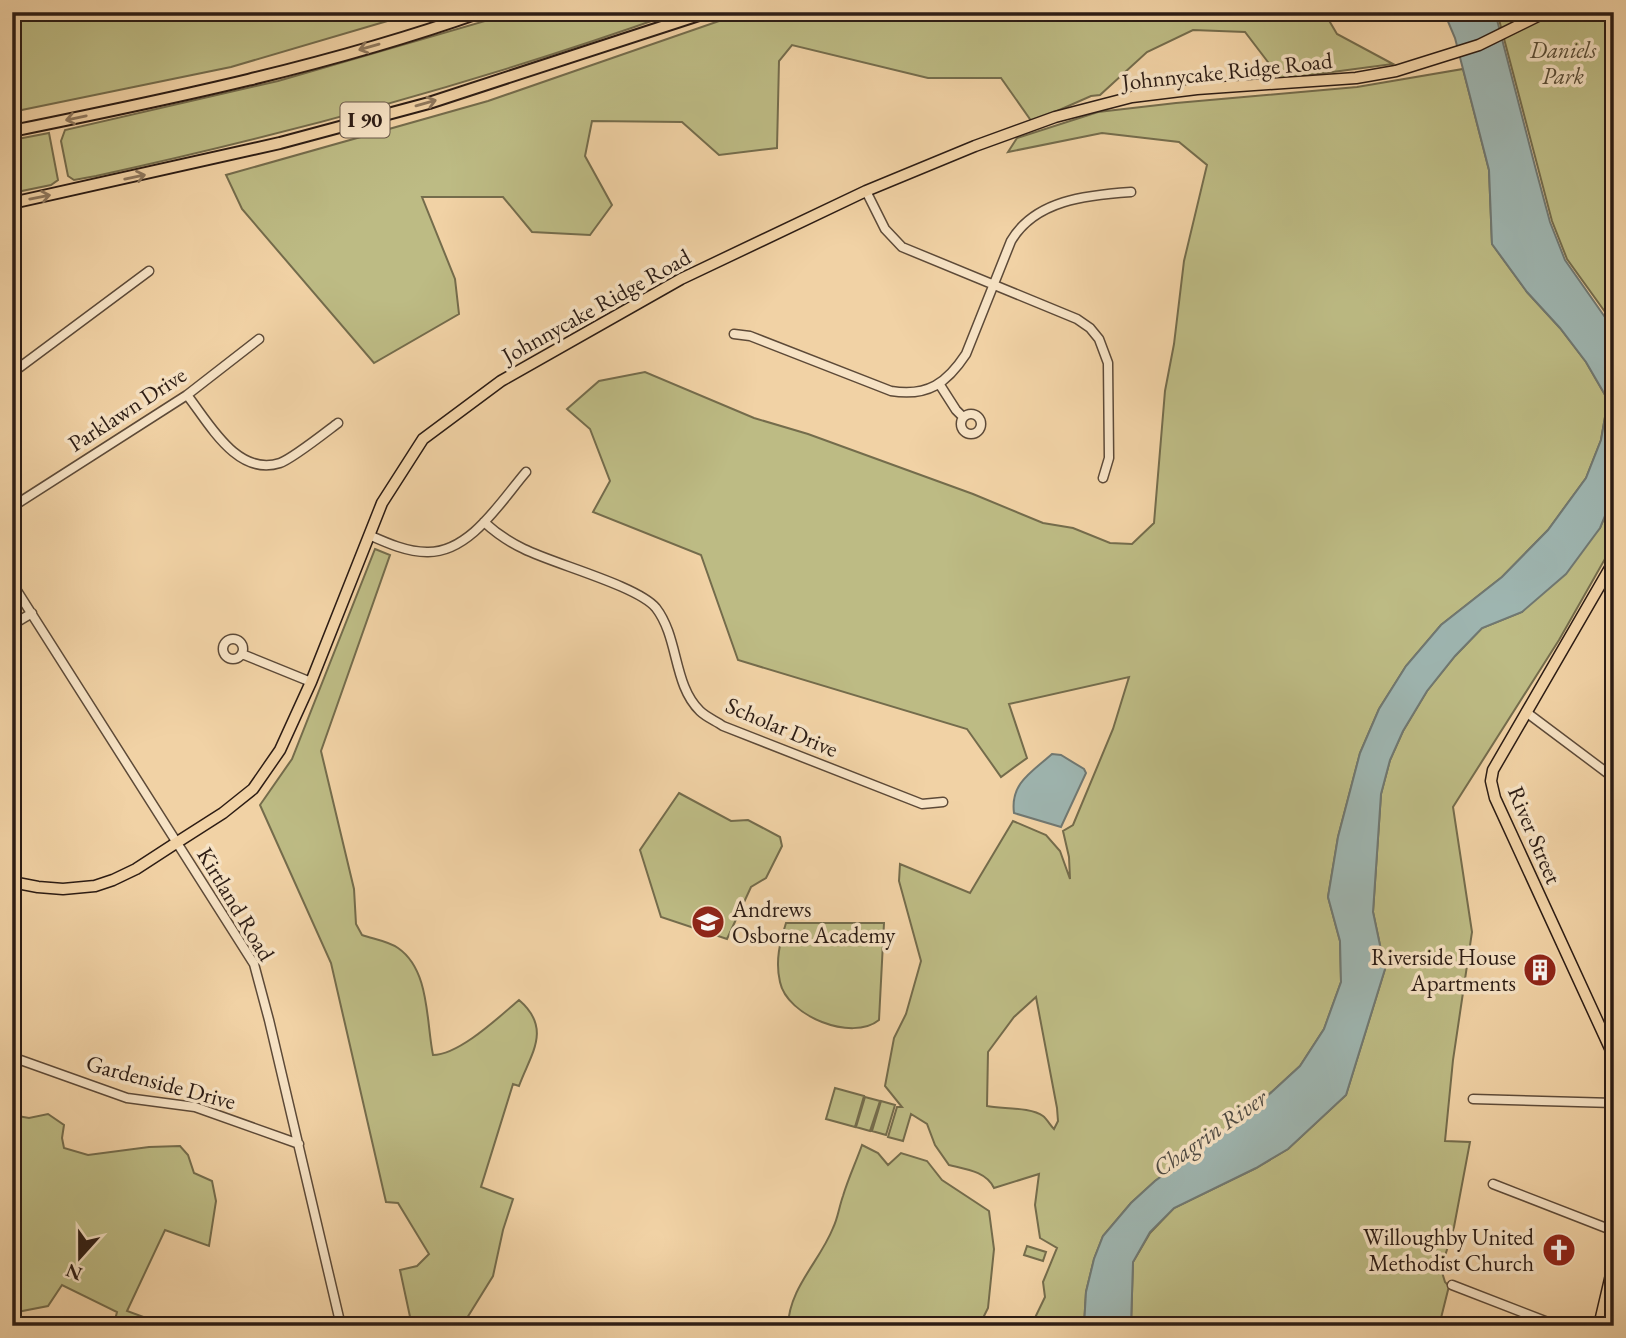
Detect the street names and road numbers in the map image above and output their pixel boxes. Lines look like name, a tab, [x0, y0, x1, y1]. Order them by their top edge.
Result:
street label: Johnnycake Ridge Road	[1118, 45, 1334, 97]
road number: I 90	[340, 102, 390, 138]
street label: Johnnycake Ridge Road	[494, 241, 696, 371]
street label: Parklawn Drive	[62, 360, 192, 458]
street label: Scholar Drive	[721, 690, 843, 764]
street label: River Street	[1501, 782, 1569, 889]
street label: Kirtland Road	[190, 842, 282, 967]
street label: Gardenside Drive	[83, 1048, 239, 1116]

